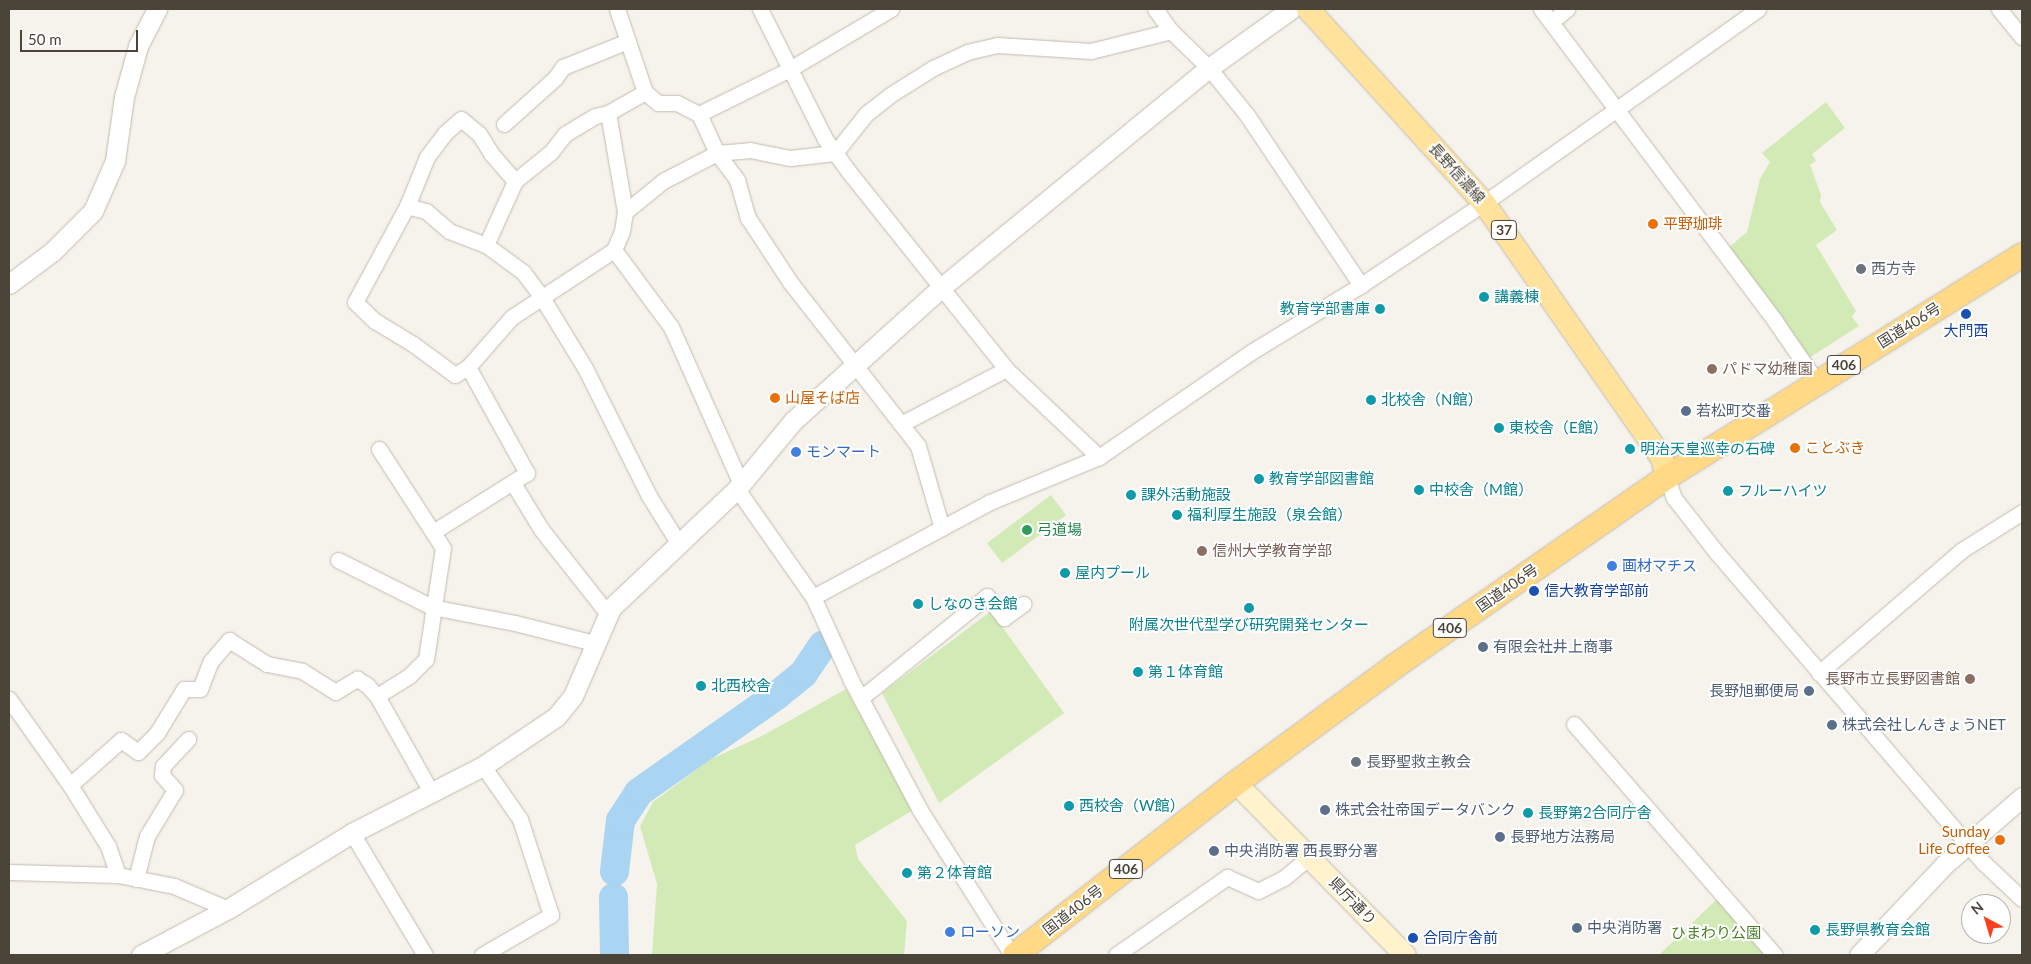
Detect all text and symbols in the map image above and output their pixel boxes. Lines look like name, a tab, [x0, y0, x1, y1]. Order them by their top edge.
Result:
scale bar	[22, 20, 140, 52]
text: 50 m	[28, 30, 62, 48]
street label: 長野信濃線	[1425, 139, 1489, 207]
place label: 平野珈琲	[1663, 215, 1723, 233]
road number: 37	[1490, 218, 1518, 242]
marker: 平野珈琲	[1647, 218, 1659, 230]
place label: 西方寺	[1871, 260, 1916, 278]
marker: 西方寺	[1855, 263, 1867, 275]
place label: 講義棟	[1494, 288, 1539, 306]
marker: 講義棟	[1478, 291, 1490, 303]
street label: 国道406号	[1874, 299, 1944, 351]
place label: 教育学部書庫	[1280, 300, 1370, 318]
marker: 教育学部書庫	[1374, 303, 1386, 315]
marker: 大門西	[1960, 308, 1972, 320]
place label: 大門西	[1944, 322, 1988, 340]
road number: 406	[1826, 354, 1862, 376]
place label: パドマ幼稚園	[1722, 360, 1812, 378]
marker: パドマ幼稚園	[1706, 363, 1718, 375]
place label: 山屋そば店	[785, 389, 860, 407]
place label: 北校舎（N館）	[1381, 391, 1482, 409]
marker: 山屋そば店	[769, 392, 781, 404]
marker: 北校舎（N館）	[1365, 394, 1377, 406]
place label: 若松町交番	[1696, 402, 1771, 420]
marker: 若松町交番	[1680, 405, 1692, 417]
place label: 東校舎（E館）	[1509, 419, 1608, 437]
marker: 東校舎（E館）	[1493, 422, 1505, 434]
place label: ことぶき	[1805, 439, 1865, 457]
place label: 明治天皇巡幸の石碑	[1640, 440, 1775, 458]
marker: ことぶき	[1789, 442, 1801, 454]
place label: モンマート	[806, 443, 881, 461]
marker: 明治天皇巡幸の石碑	[1624, 443, 1636, 455]
marker: モンマート	[790, 446, 802, 458]
place label: 教育学部図書館	[1269, 470, 1374, 488]
marker: 教育学部図書館	[1253, 473, 1265, 485]
place label: 中校舎（M館）	[1429, 481, 1533, 499]
place label: フルーハイツ	[1738, 482, 1828, 500]
marker: 中校舎（M館）	[1413, 484, 1425, 496]
marker: フルーハイツ	[1722, 485, 1734, 497]
place label: 課外活動施設	[1141, 486, 1231, 504]
marker: 課外活動施設	[1125, 489, 1137, 501]
place label: 福利厚生施設（泉会館）	[1187, 506, 1352, 524]
marker: 福利厚生施設（泉会館）	[1171, 509, 1183, 521]
place label: 弓道場	[1037, 521, 1082, 539]
marker: 弓道場	[1021, 524, 1033, 536]
place label: 信州大学教育学部	[1212, 542, 1332, 560]
marker: 信州大学教育学部	[1196, 545, 1208, 557]
place label: 画材マチス	[1622, 557, 1697, 575]
street label: 国道406号	[1473, 560, 1541, 616]
marker: 画材マチス	[1606, 560, 1618, 572]
place label: 屋内プール	[1075, 564, 1150, 582]
marker: 屋内プール	[1059, 567, 1071, 579]
place label: 信大教育学部前	[1544, 582, 1649, 600]
marker: 信大教育学部前	[1528, 585, 1540, 597]
place label: しなのき会館	[928, 595, 1018, 613]
marker: しなのき会館	[912, 598, 924, 610]
marker: 附属次世代型学び研究開発センター	[1243, 602, 1255, 614]
place label: 附属次世代型学び研究開発センター	[1129, 616, 1369, 634]
road number: 406	[1432, 616, 1468, 640]
place label: 有限会社井上商事	[1493, 638, 1613, 656]
marker: 有限会社井上商事	[1477, 641, 1489, 653]
place label: 第１体育館	[1148, 663, 1223, 681]
marker: 第１体育館	[1132, 666, 1144, 678]
place label: 長野市立長野図書館	[1825, 670, 1960, 688]
marker: 長野市立長野図書館	[1964, 673, 1976, 685]
place label: 北西校舎	[711, 677, 771, 695]
marker: 北西校舎	[695, 680, 707, 692]
place label: 長野旭郵便局	[1709, 682, 1799, 700]
marker: 長野旭郵便局	[1803, 685, 1815, 697]
place label: 株式会社しんきょうNET	[1842, 716, 2006, 734]
marker: 株式会社しんきょうNET	[1826, 719, 1838, 731]
place label: 長野聖救主教会	[1366, 753, 1471, 771]
marker: 長野聖救主教会	[1350, 756, 1362, 768]
place label: 西校舎（W館）	[1079, 797, 1185, 815]
marker: 西校舎（W館）	[1063, 800, 1075, 812]
place label: 株式会社帝国データバンク	[1335, 801, 1515, 819]
marker: 株式会社帝国データバンク	[1319, 804, 1331, 816]
place label: 長野第2合同庁舎	[1538, 804, 1652, 822]
marker: 長野第2合同庁舎	[1522, 807, 1534, 819]
place label: Sunday Life Coffee	[1918, 822, 1990, 857]
place label: 長野地方法務局	[1510, 828, 1615, 846]
marker: 長野地方法務局	[1494, 831, 1506, 843]
marker: Sunday Life Coffee	[1994, 834, 2006, 846]
place label: 中央消防署 西長野分署	[1224, 842, 1378, 860]
marker: 中央消防署 西長野分署	[1208, 845, 1220, 857]
road number: 406	[1108, 858, 1144, 881]
place label: 第２体育館	[917, 864, 992, 882]
marker: 第２体育館	[901, 867, 913, 879]
street label: 県庁通り	[1326, 873, 1380, 929]
street label: 国道406号	[1039, 881, 1107, 939]
north arrow	[1961, 894, 2011, 944]
text: N	[1967, 898, 1986, 918]
place label: 中央消防署	[1587, 919, 1662, 937]
place label: 長野県教育会館	[1825, 921, 1930, 939]
marker: 中央消防署	[1571, 922, 1583, 934]
place label: ローソン	[960, 923, 1020, 941]
park label: ひまわり公園	[1671, 924, 1761, 942]
marker: 長野県教育会館	[1809, 924, 1821, 936]
marker: ローソン	[944, 926, 956, 938]
place label: 合同庁舎前	[1423, 929, 1498, 947]
marker: 合同庁舎前	[1407, 932, 1419, 944]

